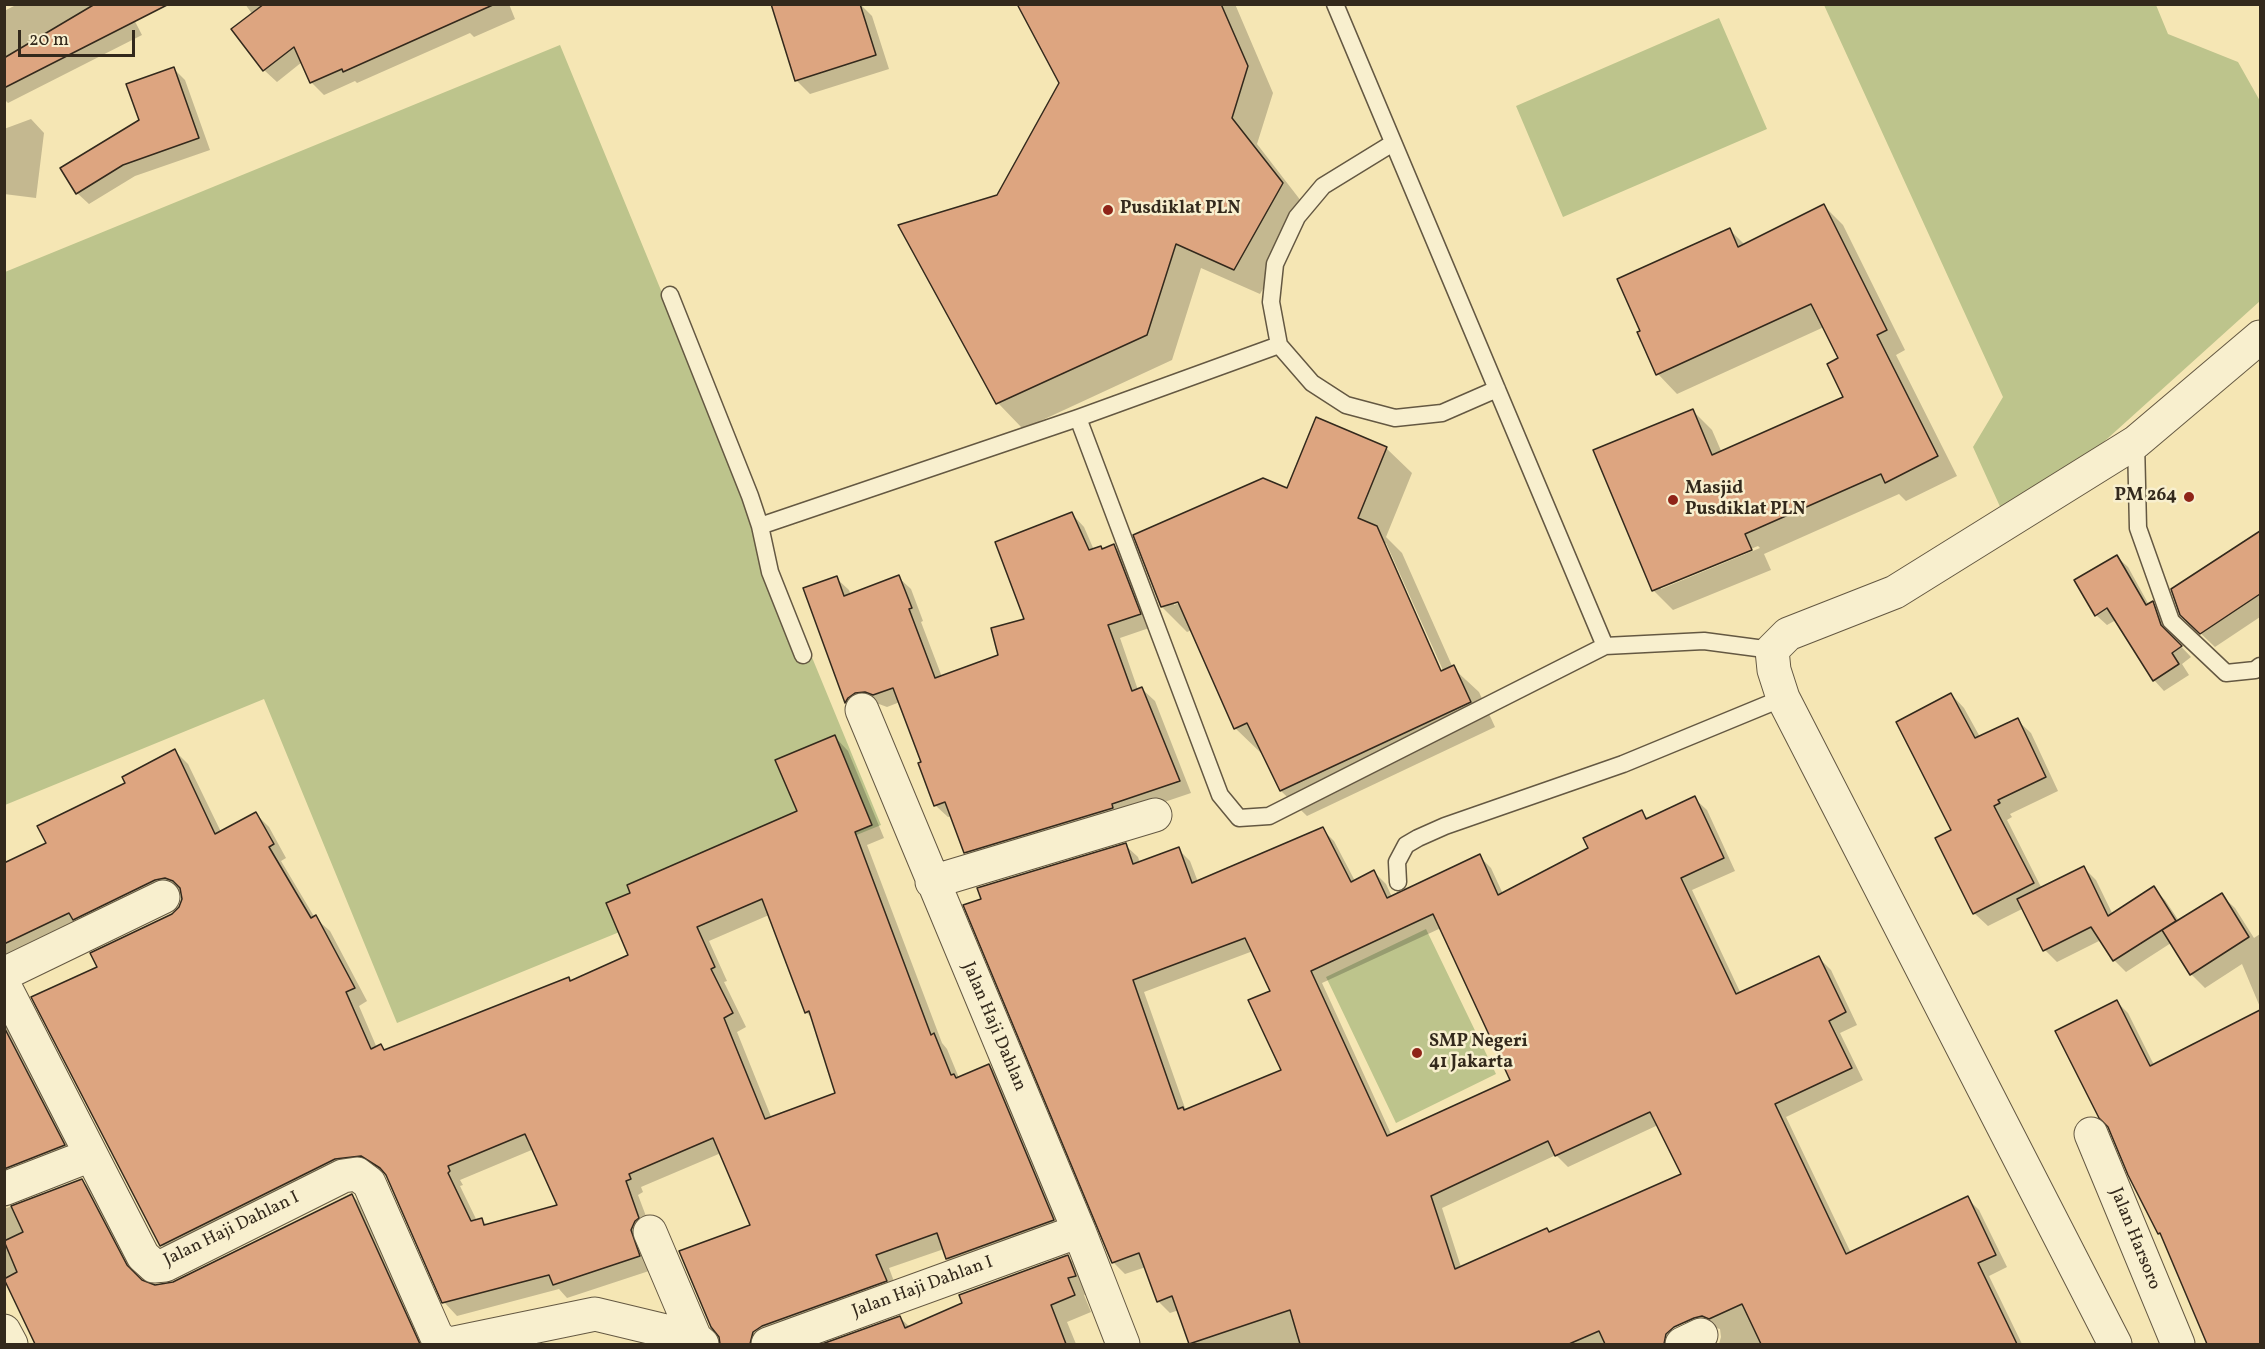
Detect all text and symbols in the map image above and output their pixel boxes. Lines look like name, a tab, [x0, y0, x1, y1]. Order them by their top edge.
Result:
scale bar	[21, 18, 138, 56]
text: 20 m	[29, 28, 69, 53]
place label: Pusdiklat PLN	[1120, 199, 1241, 221]
marker: Pusdiklat PLN	[1101, 203, 1115, 217]
place label: Masjid Pusdiklat PLN	[1685, 479, 1806, 522]
place label: PM 264	[2115, 486, 2177, 508]
marker: PM 264	[2182, 490, 2196, 504]
marker: Masjid Pusdiklat PLN	[1666, 493, 1680, 507]
street label: Jalan Haji Dahlan	[956, 959, 1030, 1095]
place label: SMP Negeri 41 Jakarta	[1429, 1032, 1528, 1074]
marker: SMP Negeri 41 Jakarta	[1410, 1046, 1424, 1060]
street label: Jalan Harsoro	[2104, 1185, 2164, 1293]
street label: Jalan Haji Dahlan I	[161, 1188, 303, 1272]
street label: Jalan Haji Dahlan I	[850, 1253, 996, 1323]

